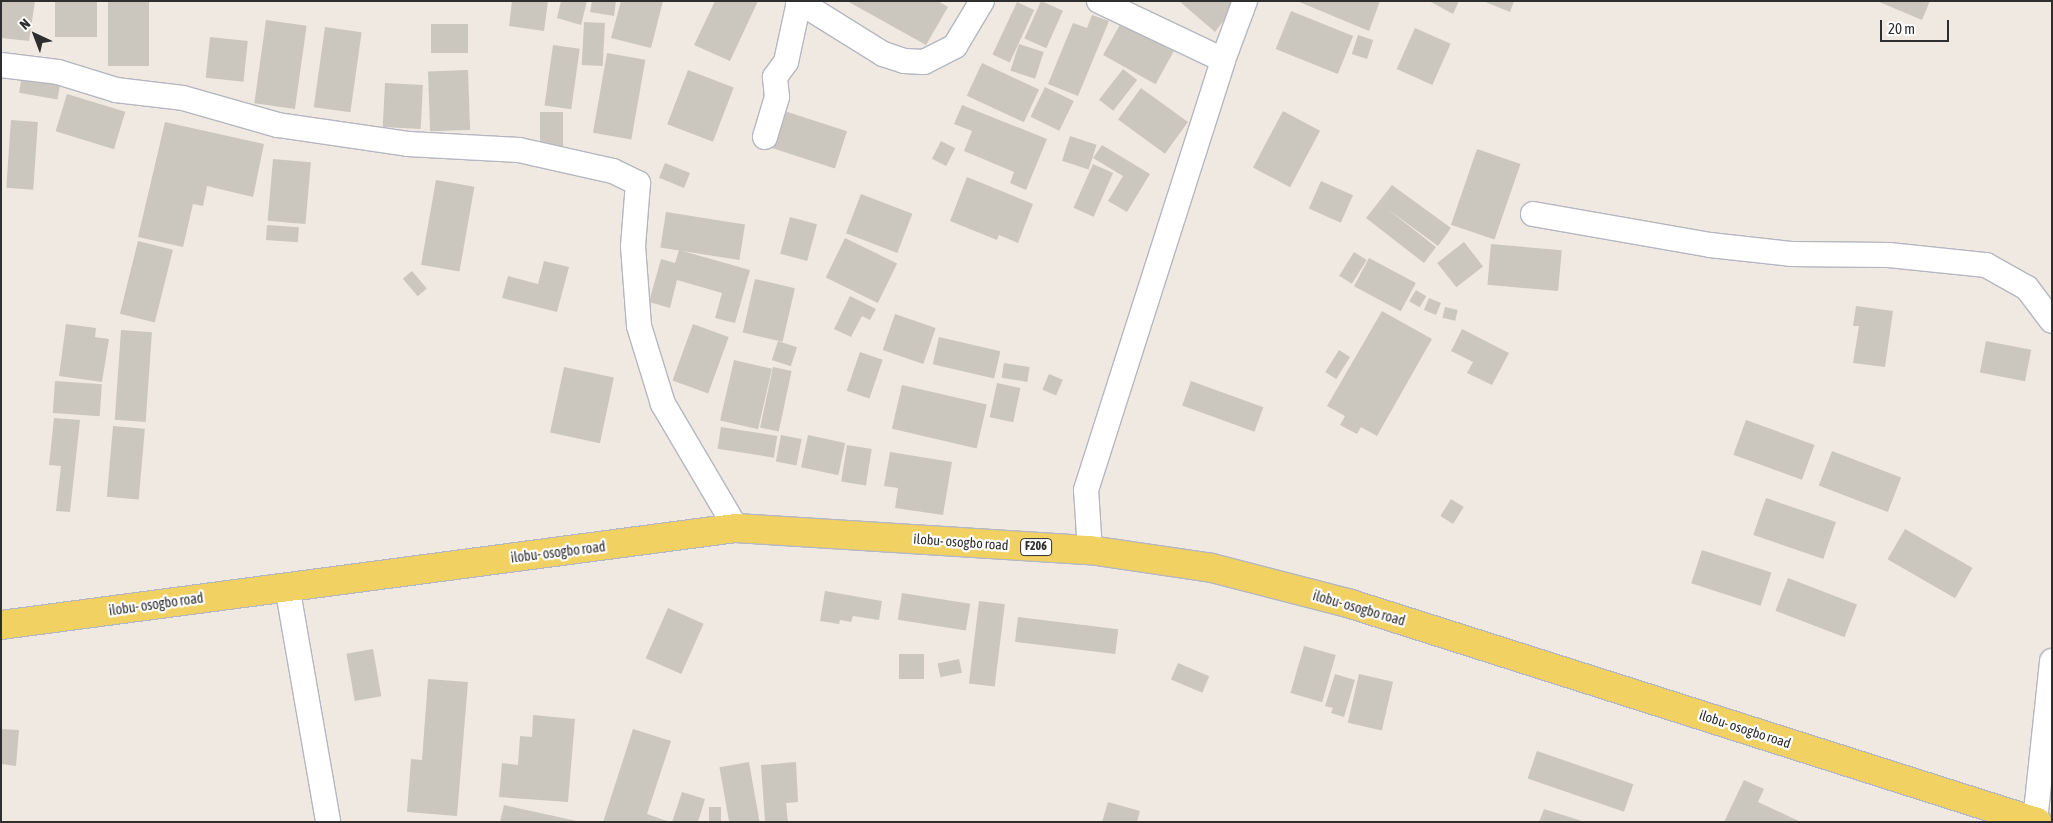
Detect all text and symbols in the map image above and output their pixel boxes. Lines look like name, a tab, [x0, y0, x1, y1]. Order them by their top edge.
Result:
north arrow	[10, 10, 60, 60]
scale bar	[1883, 10, 1952, 42]
text: N	[16, 15, 33, 33]
text: 20 m	[1888, 20, 1915, 37]
street label: ilobu- osogbo road	[913, 530, 1009, 554]
street label: ilobu- osogbo road	[510, 538, 606, 566]
road number: F206	[1020, 538, 1052, 556]
street label: ilobu- osogbo road	[1311, 587, 1407, 629]
street label: ilobu- osogbo road	[108, 589, 204, 619]
street label: ilobu- osogbo road	[1697, 706, 1793, 752]

